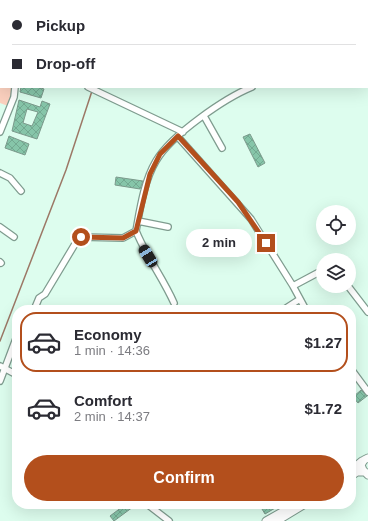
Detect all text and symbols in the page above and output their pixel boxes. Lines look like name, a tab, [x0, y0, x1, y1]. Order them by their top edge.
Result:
text: Pickup	[36, 17, 85, 34]
text: Drop-off	[36, 55, 95, 72]
map controls	[316, 205, 356, 293]
button: locate	[316, 205, 356, 245]
route start	[72, 228, 90, 246]
callout: 2 min	[186, 229, 252, 257]
route end	[257, 234, 275, 252]
text: 2 min	[202, 235, 236, 250]
car	[137, 243, 159, 269]
button: layers	[316, 253, 356, 293]
icon: car	[26, 324, 62, 360]
text: Economy	[74, 326, 142, 343]
text: $1.27	[304, 334, 342, 351]
text: 1 min · 14:36	[74, 343, 150, 358]
icon: car	[26, 390, 62, 426]
text: Comfort	[74, 392, 132, 409]
text: $1.72	[304, 400, 342, 417]
text: 2 min · 14:37	[74, 409, 150, 424]
button: Confirm	[24, 455, 344, 501]

